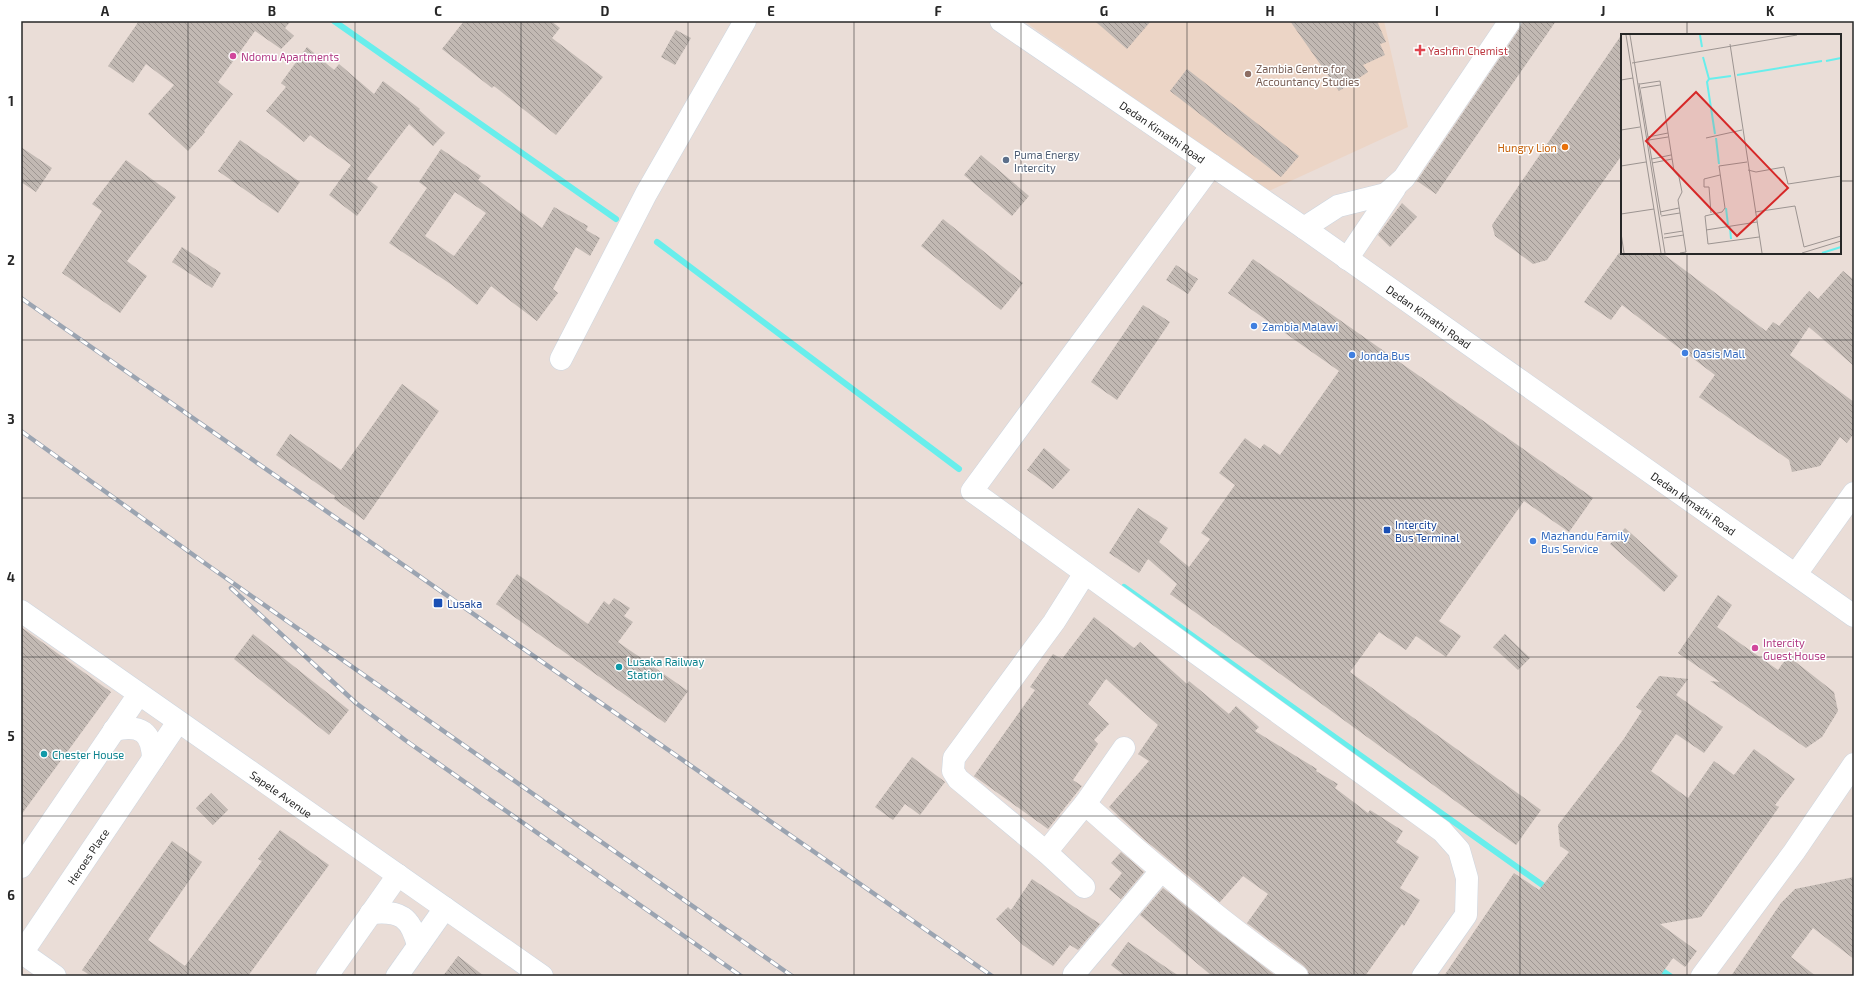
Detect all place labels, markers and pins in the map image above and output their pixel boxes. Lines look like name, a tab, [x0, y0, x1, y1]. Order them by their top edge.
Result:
place label: Yashfin Chemist	[1428, 44, 1508, 57]
marker: Yashfin Chemist	[1415, 45, 1425, 55]
place label: Ndomu Apartments	[241, 50, 339, 63]
marker: Ndomu Apartments	[228, 51, 238, 61]
place label: Zambia Centre for Accountancy Studies	[1256, 62, 1360, 88]
marker: Zambia Centre for Accountancy Studies	[1243, 69, 1253, 79]
place label: Hungry Lion	[1497, 141, 1557, 154]
marker: Hungry Lion	[1560, 142, 1570, 152]
place label: Puma Energy Intercity	[1014, 148, 1080, 174]
marker: Puma Energy Intercity	[1001, 155, 1011, 165]
place label: Zambia Malawi	[1262, 320, 1338, 333]
marker: Zambia Malawi	[1249, 321, 1259, 331]
place label: Oasis Mall	[1693, 347, 1746, 360]
marker: Oasis Mall	[1680, 348, 1690, 358]
place label: Jonda Bus	[1360, 349, 1410, 362]
marker: Jonda Bus	[1347, 350, 1357, 360]
place label: Intercity Bus Terminal	[1395, 518, 1460, 544]
marker: Intercity Bus Terminal	[1382, 525, 1392, 535]
place label: Mazhandu Family Bus Service	[1541, 529, 1629, 555]
marker: Mazhandu Family Bus Service	[1528, 536, 1538, 546]
marker: Lusaka	[432, 597, 444, 609]
place label: Lusaka	[447, 597, 482, 610]
place label: Intercity Guest House	[1763, 636, 1826, 662]
marker: Intercity Guest House	[1750, 643, 1760, 653]
place label: Lusaka Railway Station	[627, 655, 704, 681]
marker: Lusaka Railway Station	[614, 662, 624, 672]
place label: Chester House	[52, 748, 124, 761]
marker: Chester House	[39, 749, 49, 759]

